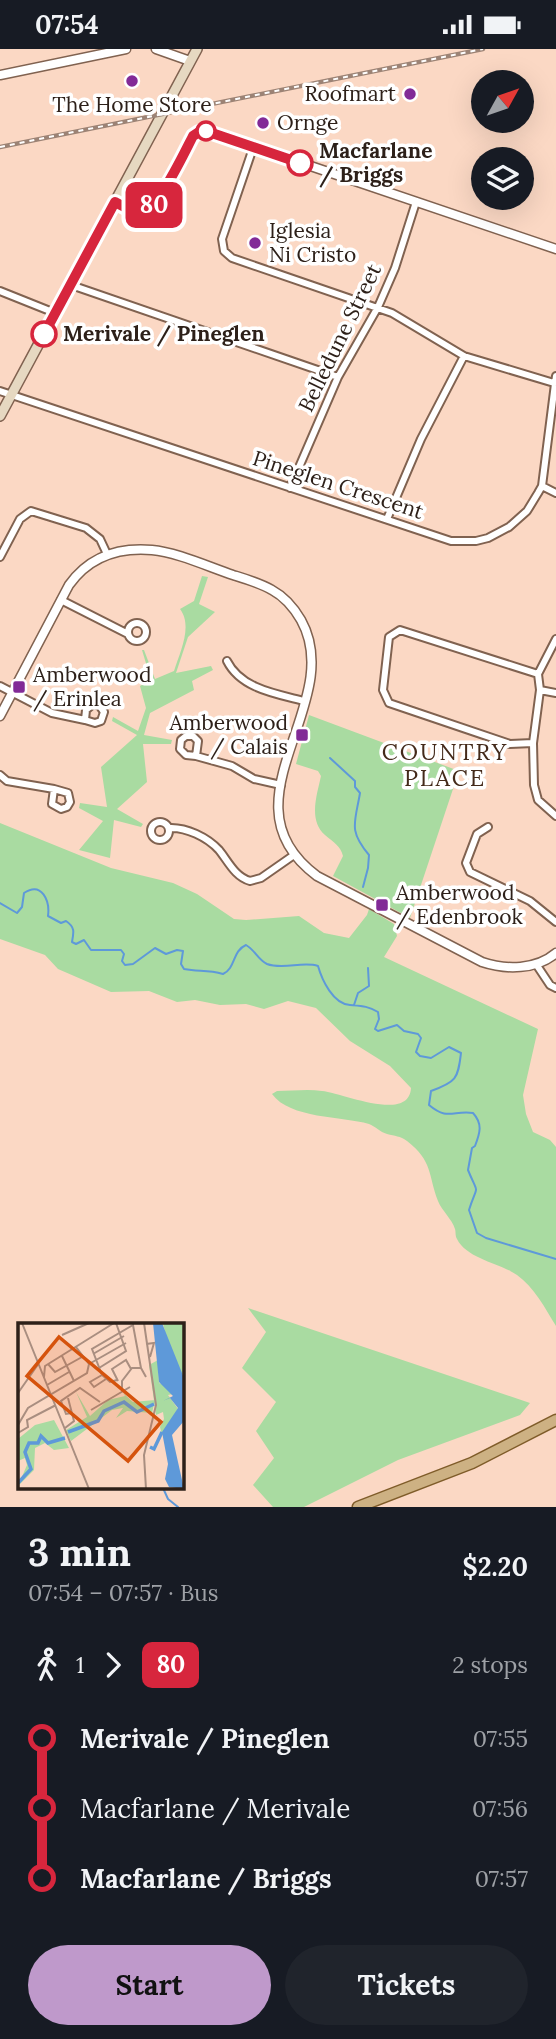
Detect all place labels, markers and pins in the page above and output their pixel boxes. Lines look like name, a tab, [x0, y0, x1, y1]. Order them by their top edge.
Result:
marker: The Home Store	[124, 73, 140, 89]
place label: Roofmart	[304, 80, 397, 107]
marker: Roofmart	[402, 86, 418, 102]
place label: The Home Store	[52, 91, 212, 118]
place label: Ornge	[277, 109, 338, 136]
marker: Ornge	[255, 115, 271, 131]
unlabelled marker	[196, 121, 216, 141]
place label: Macfarlane / Briggs	[319, 137, 433, 188]
marker: Macfarlane / Briggs	[287, 150, 313, 176]
place label: Iglesia Ni Cristo	[269, 217, 356, 268]
marker: Iglesia Ni Cristo	[247, 235, 263, 251]
place label: Merivale / Pineglen	[63, 320, 265, 347]
marker: Merivale / Pineglen	[31, 321, 57, 347]
place label: Amberwood / Erinlea	[32, 661, 151, 712]
marker: Amberwood / Erinlea	[11, 679, 27, 695]
place label: Amberwood / Calais	[169, 709, 288, 760]
marker: Amberwood / Calais	[294, 727, 310, 743]
place label: Amberwood / Edenbrook	[395, 879, 523, 930]
marker: Amberwood / Edenbrook	[374, 897, 390, 913]

